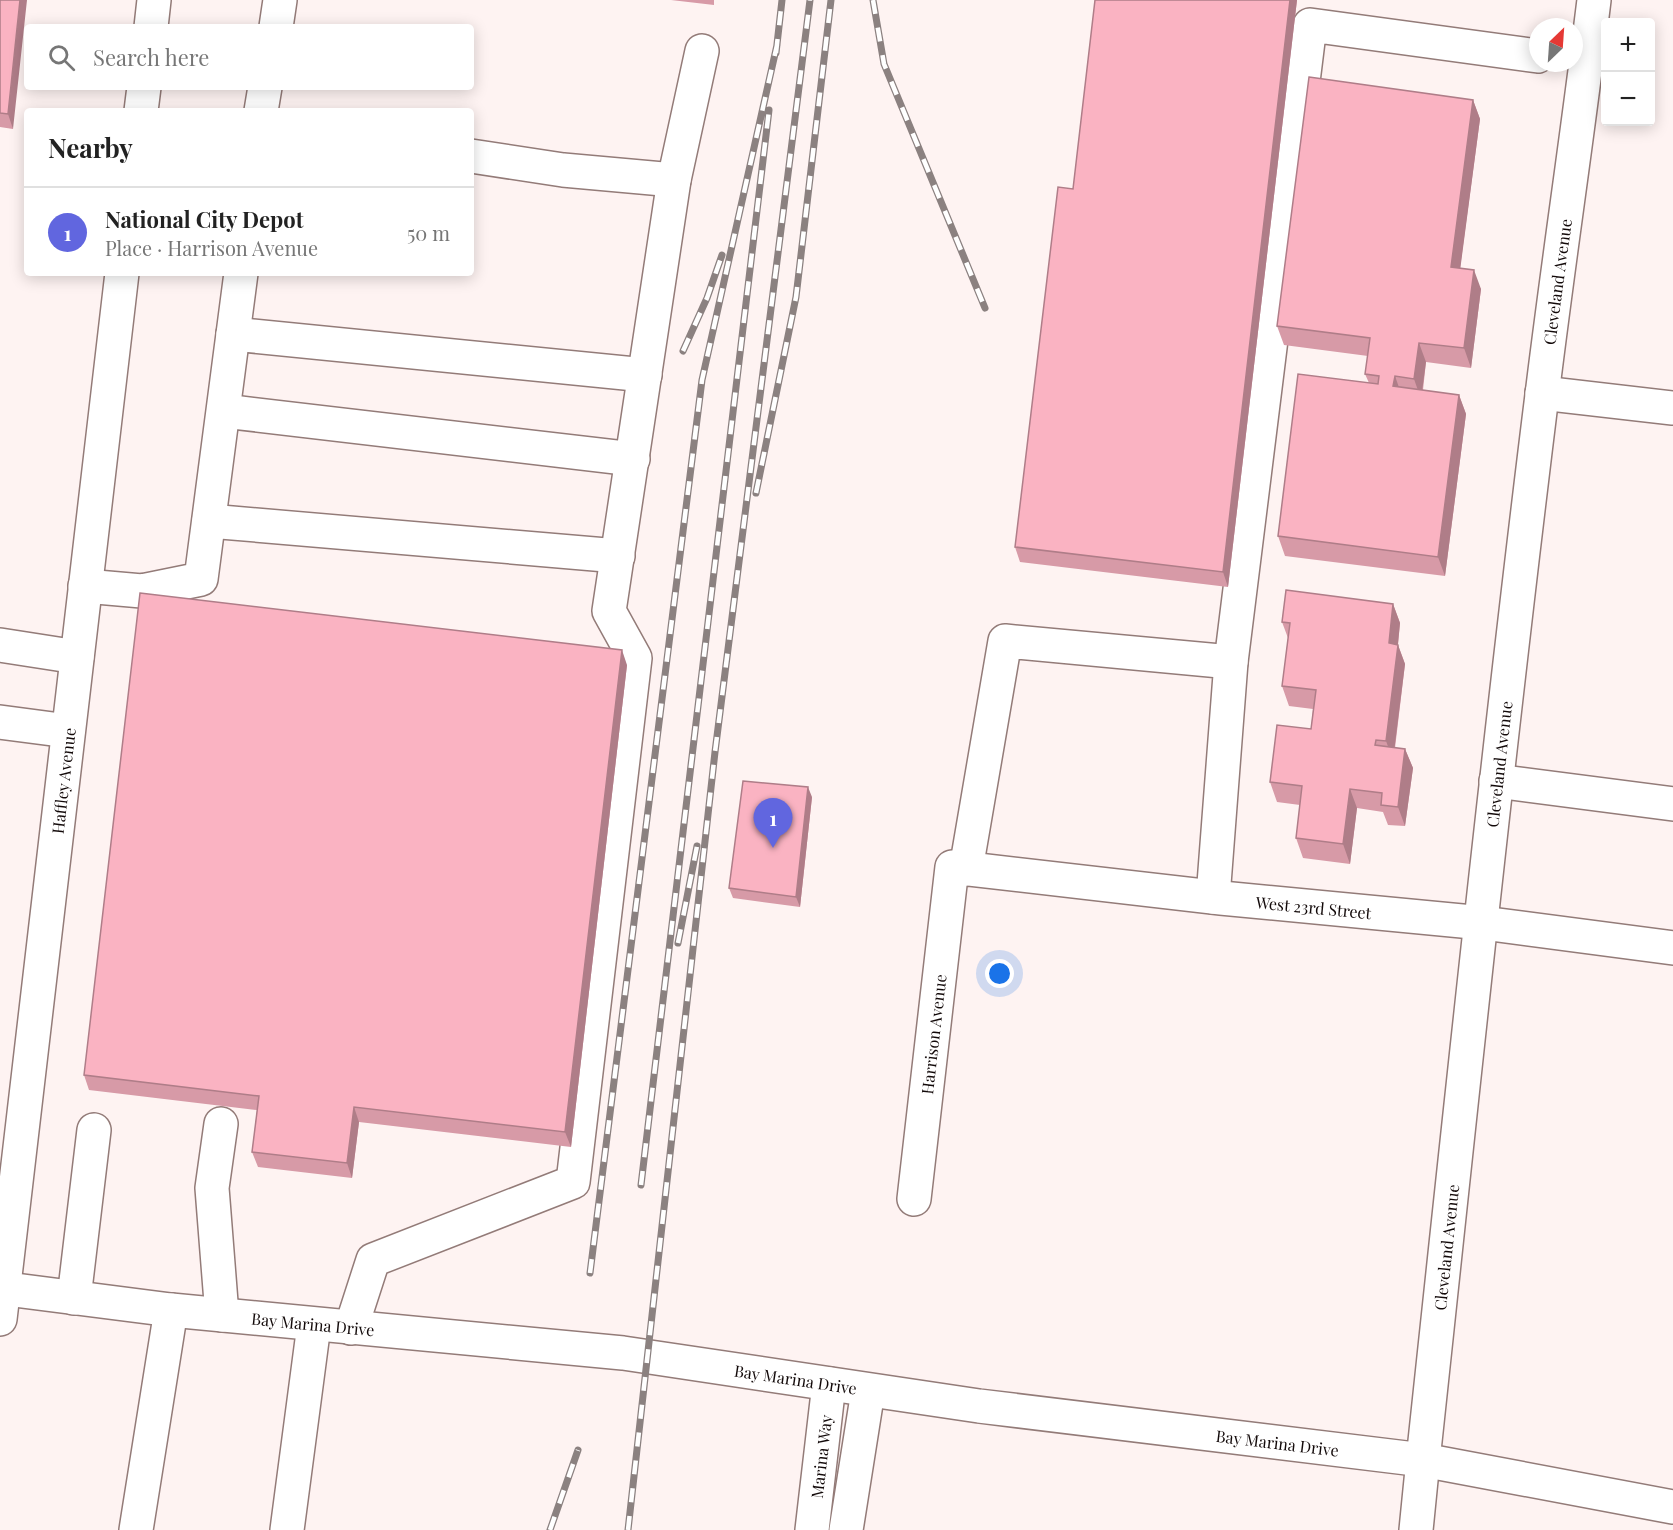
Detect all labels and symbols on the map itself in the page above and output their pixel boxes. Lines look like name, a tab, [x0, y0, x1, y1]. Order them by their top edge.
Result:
north arrow	[1529, 18, 1583, 72]
street label: Cleveland Avenue	[1538, 217, 1576, 346]
street label: Cleveland Avenue	[1481, 700, 1516, 828]
street label: Haffley Avenue	[46, 726, 79, 835]
pin: 1	[754, 798, 792, 848]
street label: West 23rd Street	[1254, 891, 1373, 923]
your location	[985, 959, 1014, 988]
street label: Harrison Avenue	[916, 973, 950, 1095]
street label: Cleveland Avenue	[1429, 1183, 1463, 1311]
street label: Bay Marina Drive	[250, 1307, 376, 1340]
street label: Bay Marina Drive	[733, 1359, 858, 1398]
street label: Marina Way	[805, 1414, 836, 1499]
street label: Bay Marina Drive	[1215, 1424, 1340, 1460]

